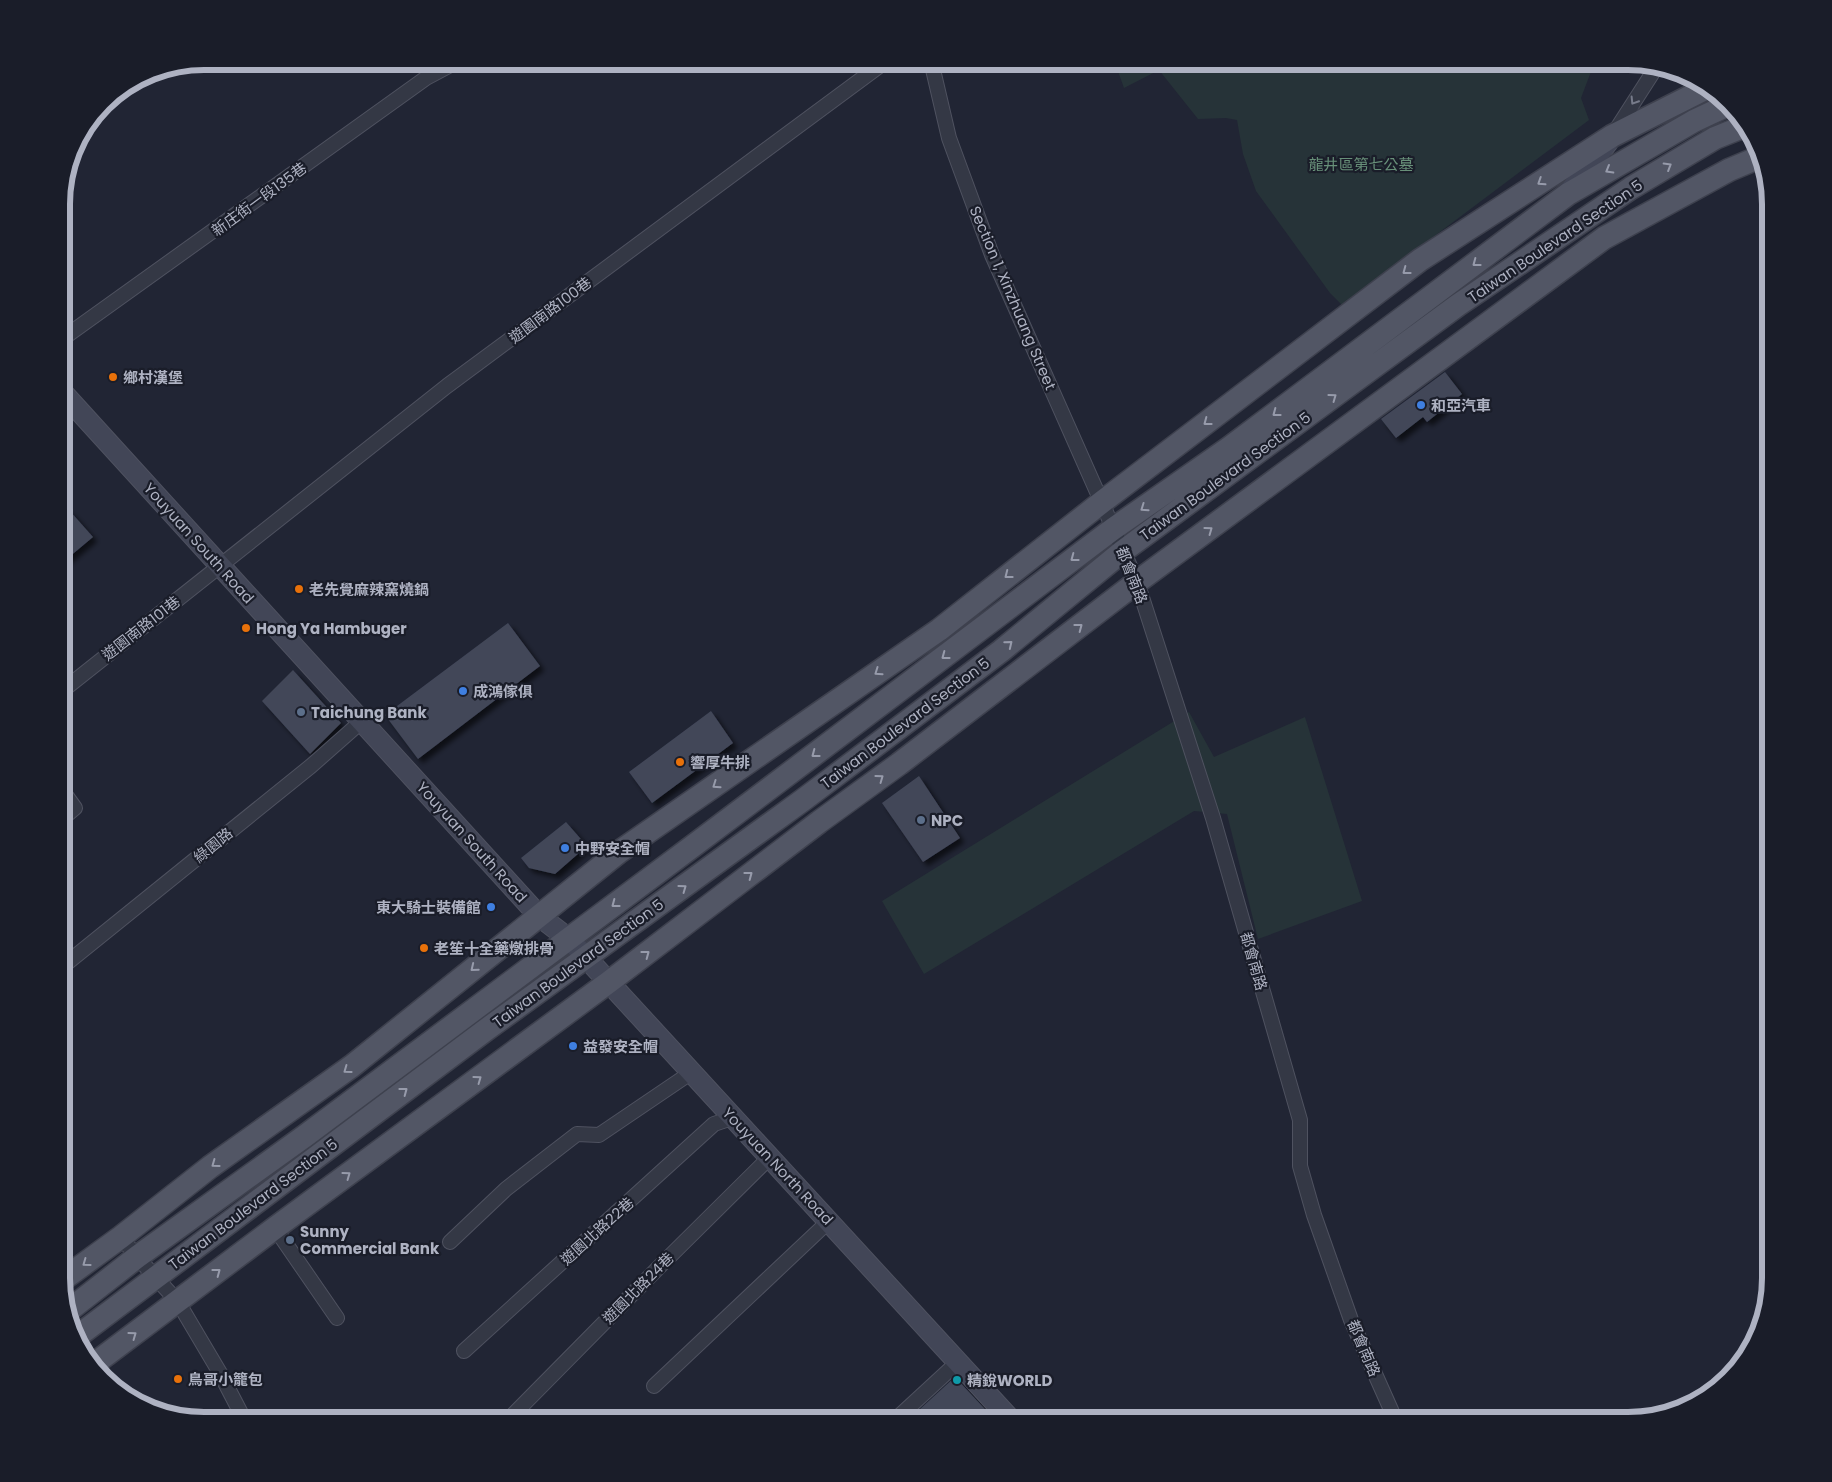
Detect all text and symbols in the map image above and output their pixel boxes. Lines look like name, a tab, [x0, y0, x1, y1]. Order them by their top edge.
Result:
one-way arrow	[1630, 95, 1640, 104]
park label: 龍井區第七公墓	[1308, 154, 1414, 175]
street label: 新庄街一段135巷	[207, 157, 311, 241]
one-way arrow	[1663, 162, 1672, 172]
one-way arrow	[1605, 164, 1614, 174]
street label: Taiwan Boulevard Section 5	[1463, 175, 1647, 307]
one-way arrow	[1538, 175, 1547, 185]
street label: Section 1, Xinzhuang Street	[965, 203, 1061, 393]
one-way arrow	[1472, 257, 1482, 266]
one-way arrow	[1402, 265, 1412, 274]
street label: 遊園南路100巷	[504, 272, 596, 348]
place label: 鄉村漢堡	[123, 367, 183, 388]
marker: 鄉村漢堡	[107, 371, 119, 383]
one-way arrow	[1327, 394, 1337, 403]
place label: 和亞汽車	[1431, 395, 1491, 416]
marker: 和亞汽車	[1415, 399, 1427, 411]
street label: Taiwan Boulevard Section 5	[1135, 407, 1315, 545]
one-way arrow	[1272, 407, 1282, 416]
one-way arrow	[1203, 416, 1212, 425]
street label: Youyuan South Road	[139, 478, 259, 608]
one-way arrow	[1140, 502, 1149, 511]
one-way arrow	[1203, 527, 1212, 535]
street label: 都會南路	[1111, 543, 1153, 607]
one-way arrow	[1070, 552, 1080, 561]
one-way arrow	[1005, 570, 1014, 578]
place label: 老先覺麻辣窯燒鍋	[309, 579, 429, 600]
marker: 老先覺麻辣窯燒鍋	[293, 583, 305, 595]
street label: 遊園南路101巷	[97, 591, 185, 665]
place label: Hong Ya Hambuger	[256, 618, 407, 639]
marker: Hong Ya Hambuger	[240, 622, 252, 634]
one-way arrow	[1073, 624, 1082, 632]
one-way arrow	[1003, 642, 1012, 650]
one-way arrow	[941, 650, 951, 659]
street label: Taiwan Boulevard Section 5	[816, 652, 994, 794]
one-way arrow	[874, 666, 884, 675]
place label: 成鴻傢俱	[473, 681, 533, 702]
marker: 成鴻傢俱	[457, 685, 469, 697]
place label: Taichung Bank	[311, 702, 427, 723]
marker: Taichung Bank	[295, 706, 307, 718]
one-way arrow	[811, 748, 821, 757]
place label: 響厚牛排	[690, 752, 750, 773]
marker: 響厚牛排	[674, 756, 686, 768]
one-way arrow	[874, 775, 884, 784]
street label: Youyuan South Road	[412, 777, 532, 907]
one-way arrow	[712, 779, 722, 788]
place label: NPC	[931, 810, 963, 831]
marker: NPC	[915, 814, 927, 826]
street label: 綠園路	[189, 823, 237, 867]
place label: 中野安全帽	[575, 838, 650, 859]
marker: 中野安全帽	[559, 842, 571, 854]
one-way arrow	[743, 872, 753, 881]
one-way arrow	[677, 885, 687, 894]
street label: Taiwan Boulevard Section 5	[488, 894, 668, 1032]
place label: 東大騎士裝備館	[376, 897, 481, 918]
one-way arrow	[611, 898, 621, 907]
marker: 東大騎士裝備館	[485, 901, 497, 913]
street label: 都會南路	[1236, 929, 1272, 993]
place label: 老笙十全藥燉排骨	[434, 938, 554, 959]
marker: 老笙十全藥燉排骨	[418, 942, 430, 954]
one-way arrow	[640, 951, 650, 960]
one-way arrow	[471, 963, 480, 971]
place label: 益發安全帽	[583, 1036, 658, 1057]
marker: 益發安全帽	[567, 1040, 579, 1052]
one-way arrow	[344, 1064, 353, 1072]
one-way arrow	[472, 1076, 482, 1085]
one-way arrow	[398, 1088, 408, 1097]
street label: Youyuan North Road	[718, 1103, 838, 1229]
street label: Taiwan Boulevard Section 5	[164, 1133, 342, 1275]
one-way arrow	[211, 1158, 220, 1167]
one-way arrow	[341, 1172, 351, 1181]
street label: 遊園北路22巷	[556, 1192, 638, 1270]
place label: Sunny Commercial Bank	[300, 1221, 440, 1259]
marker: Sunny Commercial Bank	[284, 1234, 296, 1246]
street label: 遊園北路24巷	[598, 1248, 678, 1328]
one-way arrow	[82, 1256, 91, 1266]
one-way arrow	[211, 1269, 221, 1278]
street label: 都會南路	[1343, 1316, 1385, 1380]
one-way arrow	[127, 1331, 136, 1341]
place label: 鳥哥小籠包	[188, 1369, 263, 1390]
place label: 精銳WORLD	[967, 1370, 1053, 1391]
marker: 鳥哥小籠包	[172, 1373, 184, 1385]
marker: 精銳WORLD	[951, 1374, 963, 1386]

